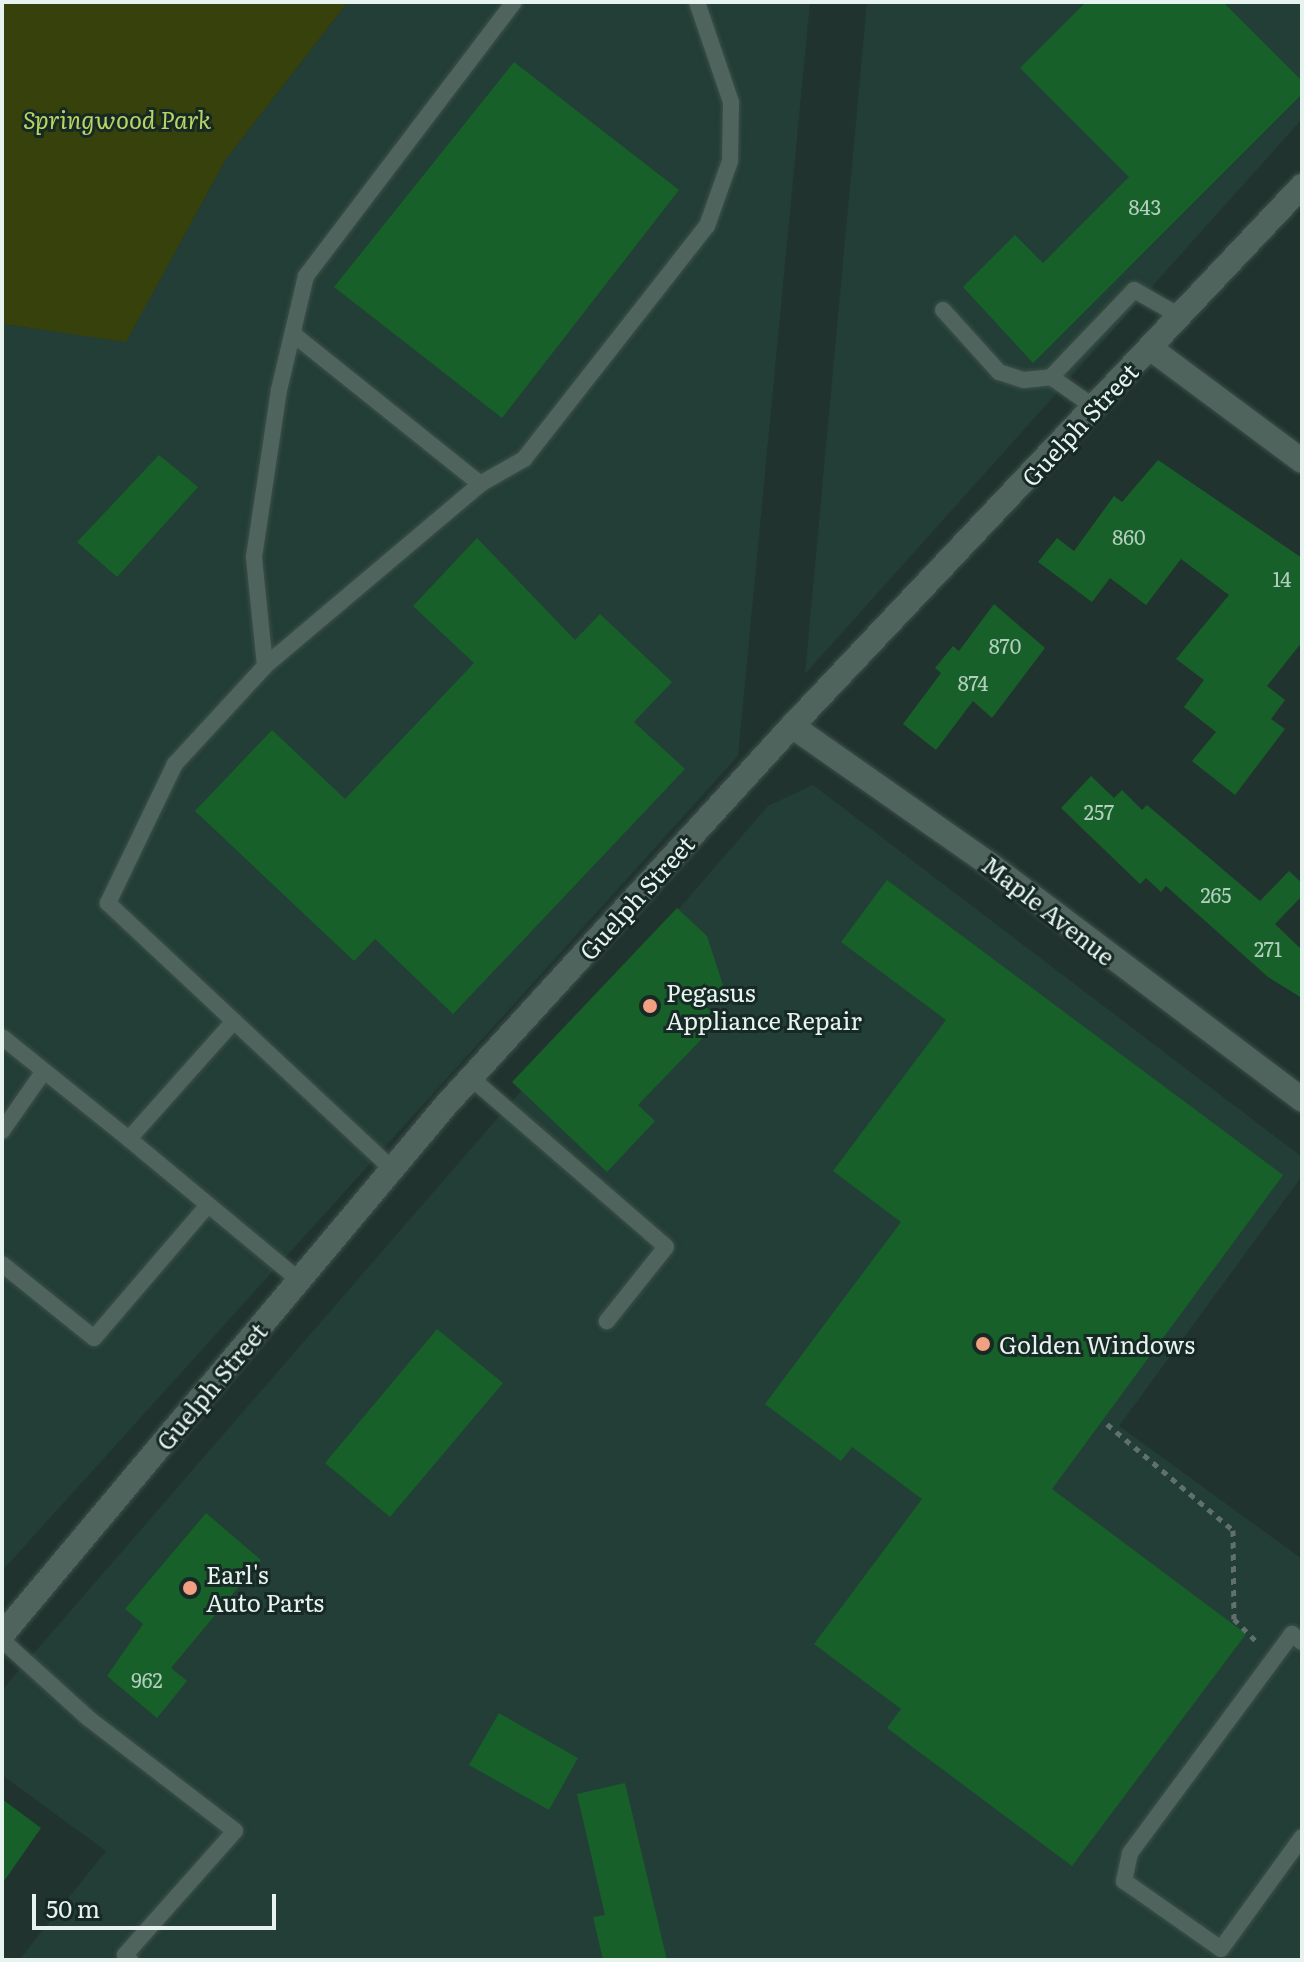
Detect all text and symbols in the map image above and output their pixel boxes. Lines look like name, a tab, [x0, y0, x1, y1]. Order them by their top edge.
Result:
park label: Springwood Park	[23, 105, 211, 133]
house number: 843	[1129, 194, 1161, 218]
street label: Guelph Street	[1015, 357, 1143, 491]
house number: 860	[1112, 524, 1146, 548]
house number: 14	[1273, 566, 1291, 590]
house number: 870	[989, 633, 1021, 657]
house number: 874	[958, 670, 988, 694]
house number: 257	[1084, 799, 1114, 823]
street label: Guelph Street	[573, 829, 699, 965]
street label: Maple Avenue	[977, 849, 1121, 971]
house number: 265	[1200, 882, 1232, 906]
house number: 271	[1254, 936, 1282, 960]
place label: Pegasus Appliance Repair	[666, 978, 862, 1034]
marker: Pegasus Appliance Repair	[641, 997, 659, 1015]
street label: Guelph Street	[149, 1317, 273, 1455]
place label: Golden Windows	[999, 1330, 1195, 1358]
marker: Golden Windows	[974, 1335, 992, 1353]
place label: Earl's Auto Parts	[206, 1560, 324, 1616]
marker: Earl's Auto Parts	[181, 1579, 199, 1597]
house number: 962	[131, 1667, 163, 1691]
scale bar	[36, 1878, 280, 1928]
text: 50 m	[46, 1890, 100, 1925]

